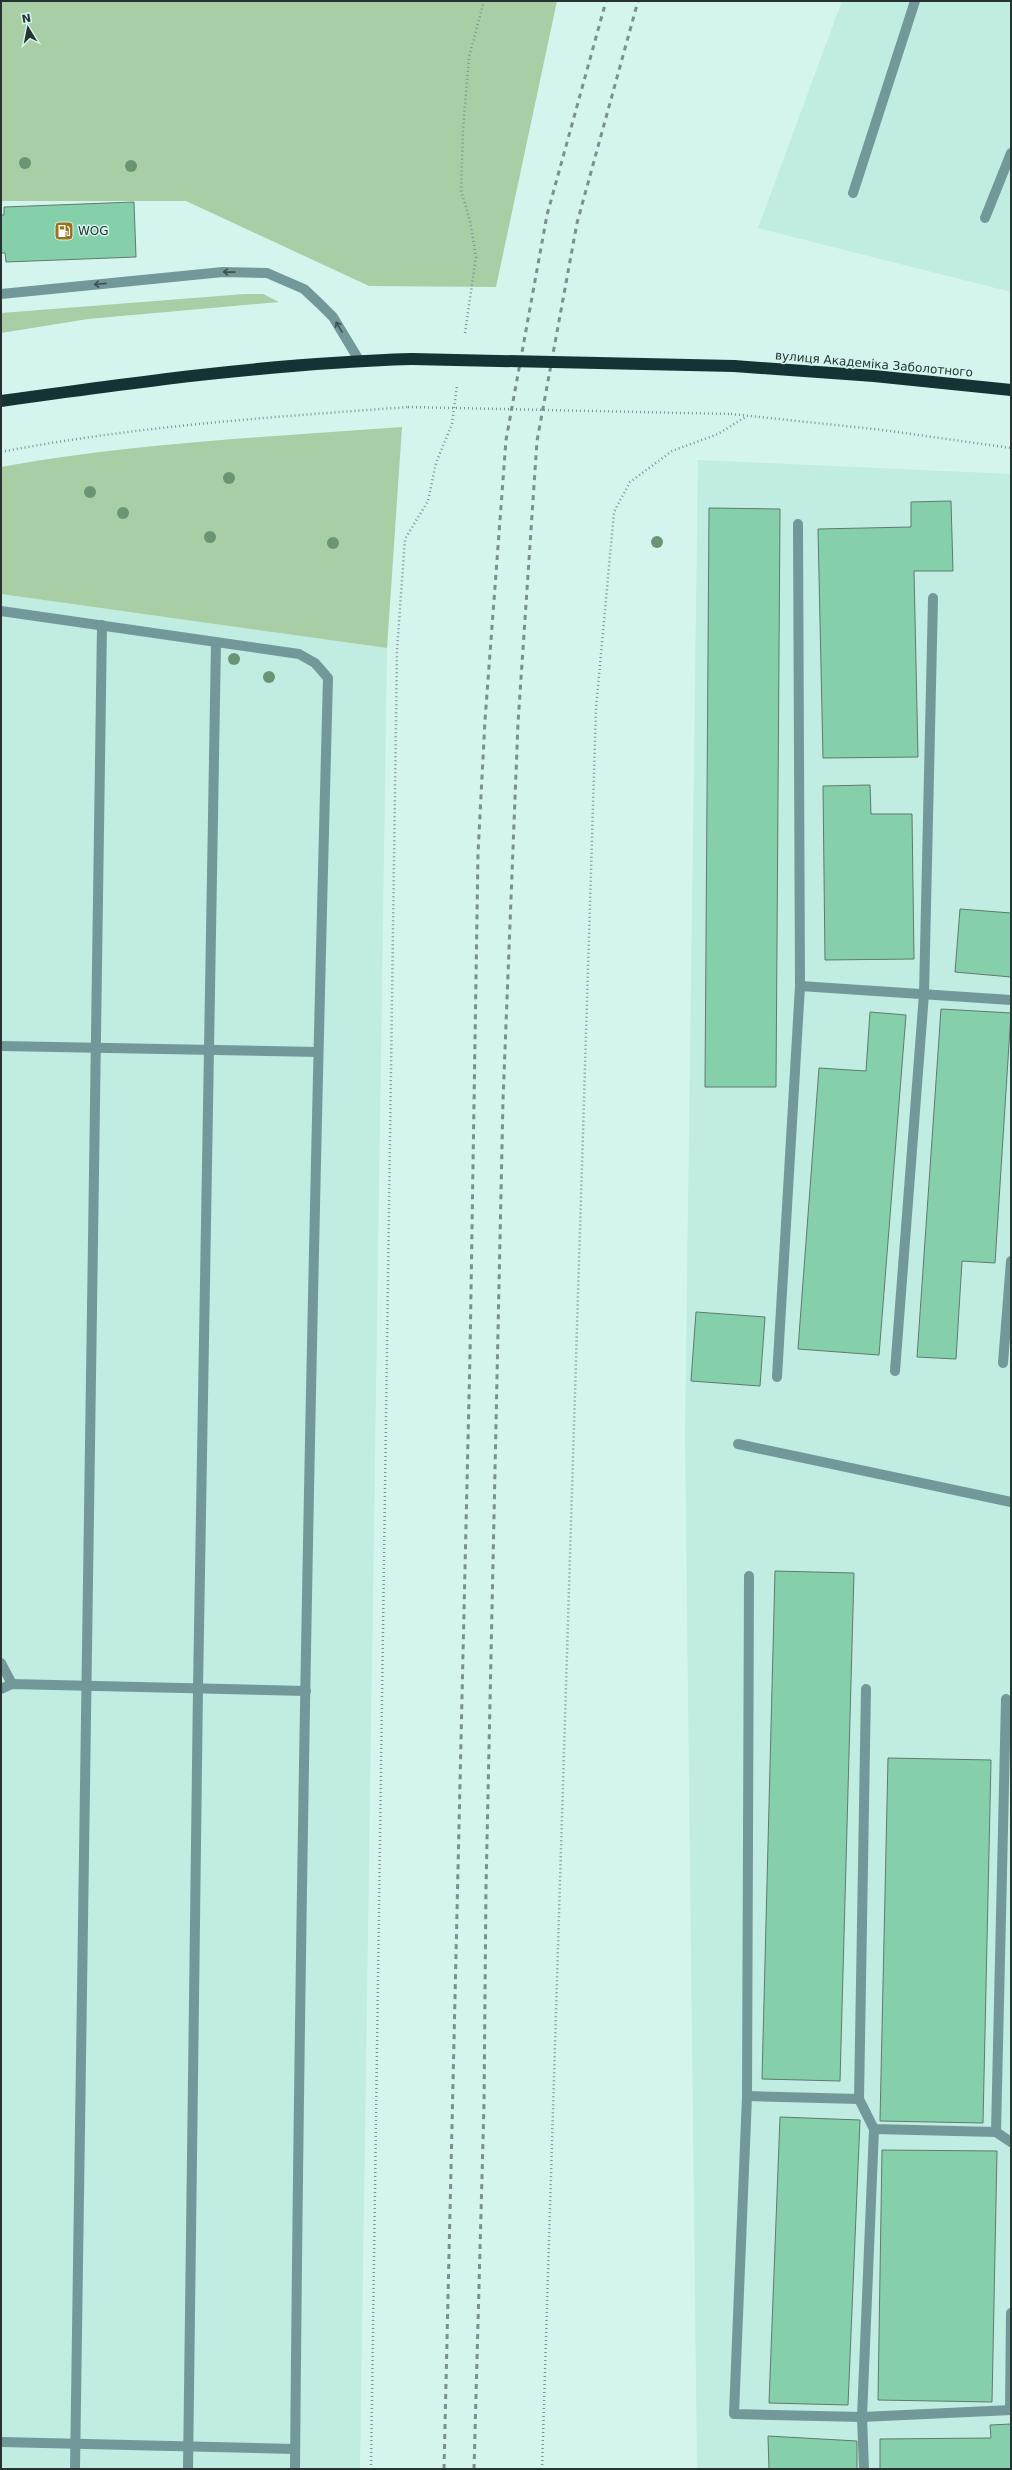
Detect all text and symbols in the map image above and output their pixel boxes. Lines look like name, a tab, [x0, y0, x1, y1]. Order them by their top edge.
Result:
north arrow	[8, 8, 48, 48]
text: N	[21, 11, 32, 26]
fuel station icon: WOG	[53, 220, 75, 242]
place label: WOG	[78, 224, 109, 238]
one-way arrow	[223, 269, 236, 276]
one-way arrow	[93, 281, 106, 288]
one-way arrow	[335, 322, 343, 333]
street label: вулиця Академіка Заболотного	[774, 348, 974, 380]

